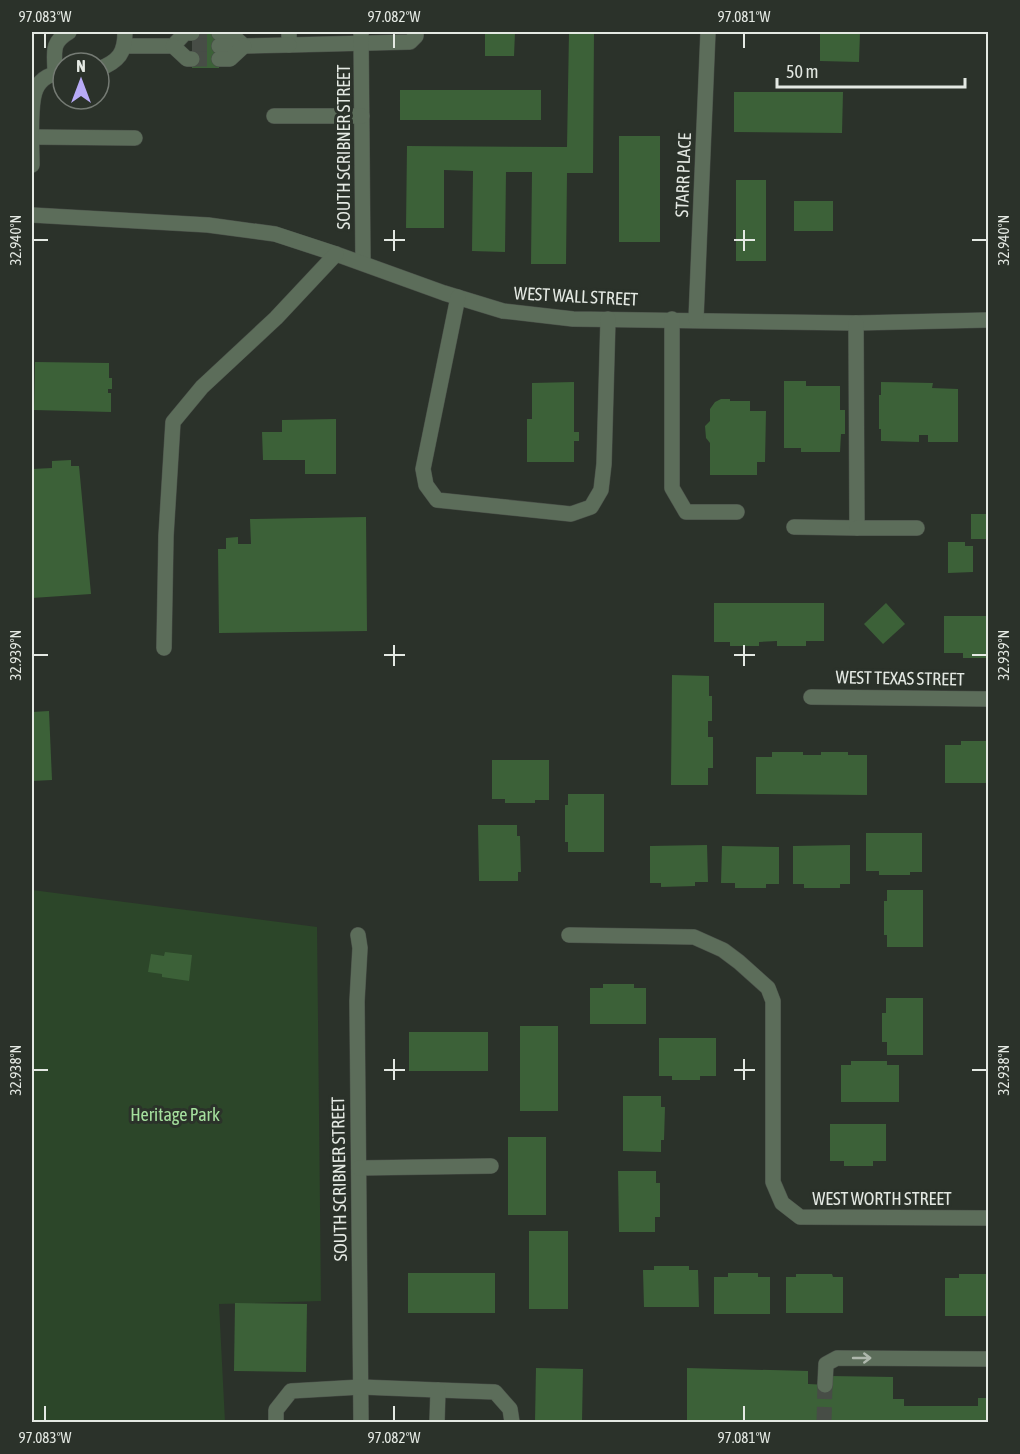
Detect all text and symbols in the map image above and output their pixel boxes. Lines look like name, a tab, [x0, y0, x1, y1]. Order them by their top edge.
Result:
text: 97.083°W	[19, 8, 72, 25]
text: 97.082°W	[368, 8, 421, 25]
text: 97.081°W	[718, 8, 771, 25]
north arrow	[51, 51, 111, 111]
scale bar	[777, 51, 964, 89]
text: N	[76, 57, 86, 75]
text: 50 m	[786, 61, 818, 82]
street label: SOUTH SCRIBNER STREET	[333, 65, 354, 229]
street label: STARR PLACE	[671, 132, 695, 218]
text: 32.940°N	[7, 215, 24, 265]
text: 32.940°N	[995, 215, 1012, 265]
street label: WEST WALL STREET	[513, 282, 639, 310]
text: 32.939°N	[7, 630, 24, 680]
text: 32.939°N	[995, 630, 1012, 680]
street label: WEST TEXAS STREET	[835, 666, 965, 690]
text: 32.938°N	[7, 1045, 24, 1095]
text: 32.938°N	[995, 1045, 1012, 1095]
street label: SOUTH SCRIBNER STREET	[327, 1096, 351, 1262]
park label: Heritage Park	[130, 1104, 220, 1125]
street label: WEST WORTH STREET	[812, 1188, 952, 1209]
one-way arrow	[852, 1352, 872, 1364]
text: 97.083°W	[19, 1429, 72, 1446]
text: 97.082°W	[368, 1429, 421, 1446]
text: 97.081°W	[718, 1429, 771, 1446]

